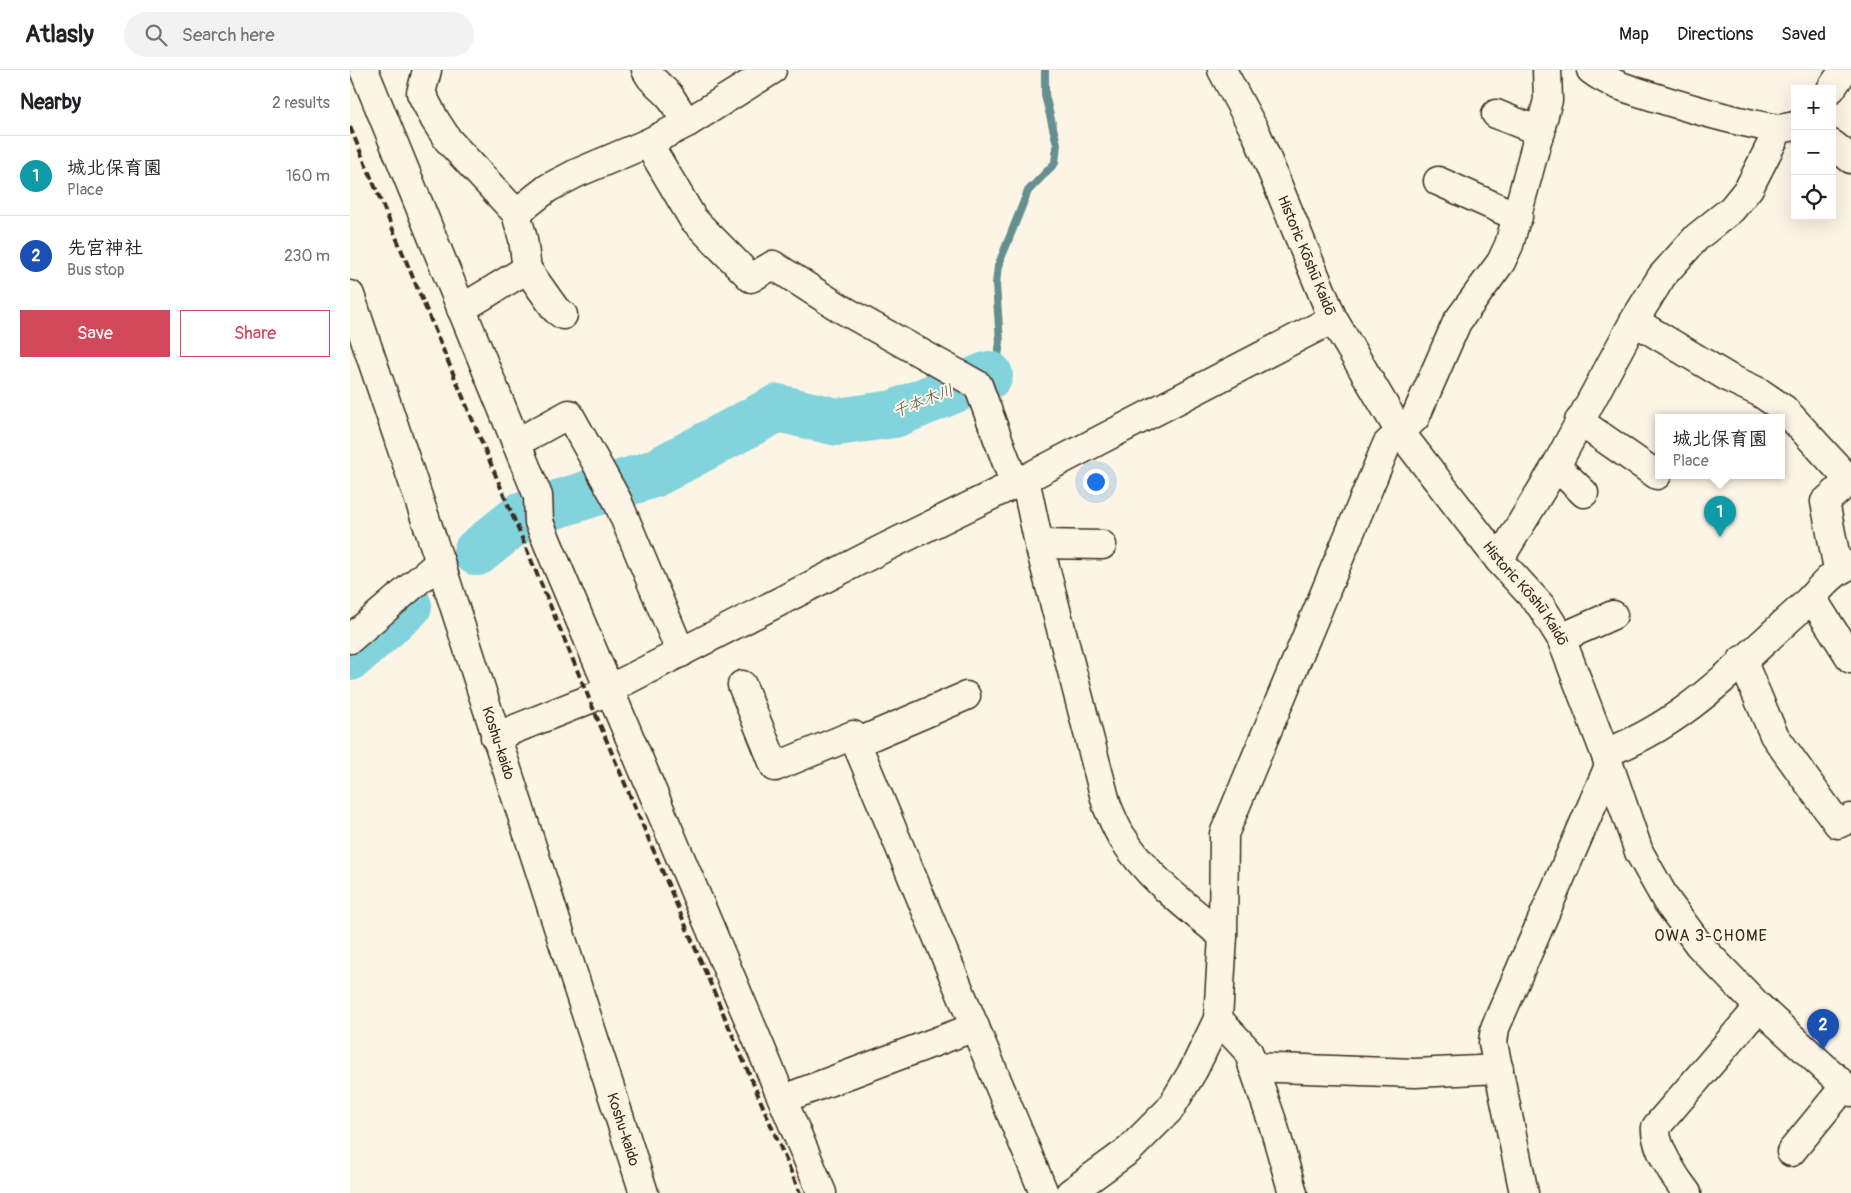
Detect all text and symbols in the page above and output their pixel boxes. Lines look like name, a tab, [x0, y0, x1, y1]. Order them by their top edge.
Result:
search box	[124, 12, 474, 57]
text: Atlasly	[25, 20, 94, 49]
icon: search	[142, 21, 170, 49]
text: Search here	[182, 23, 275, 47]
text: Map	[1619, 23, 1649, 46]
text: Directions	[1677, 23, 1753, 46]
text: Saved	[1781, 23, 1826, 46]
map controls	[1791, 85, 1836, 220]
button: +	[1791, 85, 1836, 130]
text: Nearby	[20, 89, 81, 116]
text: 2 results	[272, 93, 330, 113]
button: −	[1791, 130, 1836, 175]
text: 城北保育園	[67, 156, 162, 180]
text: 1	[33, 166, 39, 186]
text: 160 m	[286, 166, 330, 186]
button: locate	[1791, 175, 1836, 220]
text: Place	[67, 180, 103, 200]
street label: Historic Kōshū Kaidō	[1273, 192, 1340, 318]
text: 先宮神社	[67, 236, 143, 260]
text: 2	[32, 246, 40, 266]
text: 230 m	[284, 246, 330, 266]
text: Bus stop	[67, 260, 125, 280]
button: Save	[20, 310, 170, 357]
button: Share	[180, 310, 330, 357]
water label: 千本木川	[890, 380, 956, 422]
popup	[1655, 414, 1785, 479]
text: 城北保育園	[1672, 427, 1768, 451]
text: Place	[1672, 451, 1709, 471]
your location	[1083, 469, 1109, 495]
pin: 1	[1704, 496, 1736, 537]
street label: Historic Kōshū Kaidō	[1478, 537, 1572, 648]
street label: Koshu-kaido	[478, 704, 519, 782]
district label: OWA 3-CHOME	[1654, 926, 1768, 946]
pin: 2	[1807, 1009, 1839, 1050]
street label: Koshu-kaido	[603, 1090, 644, 1168]

